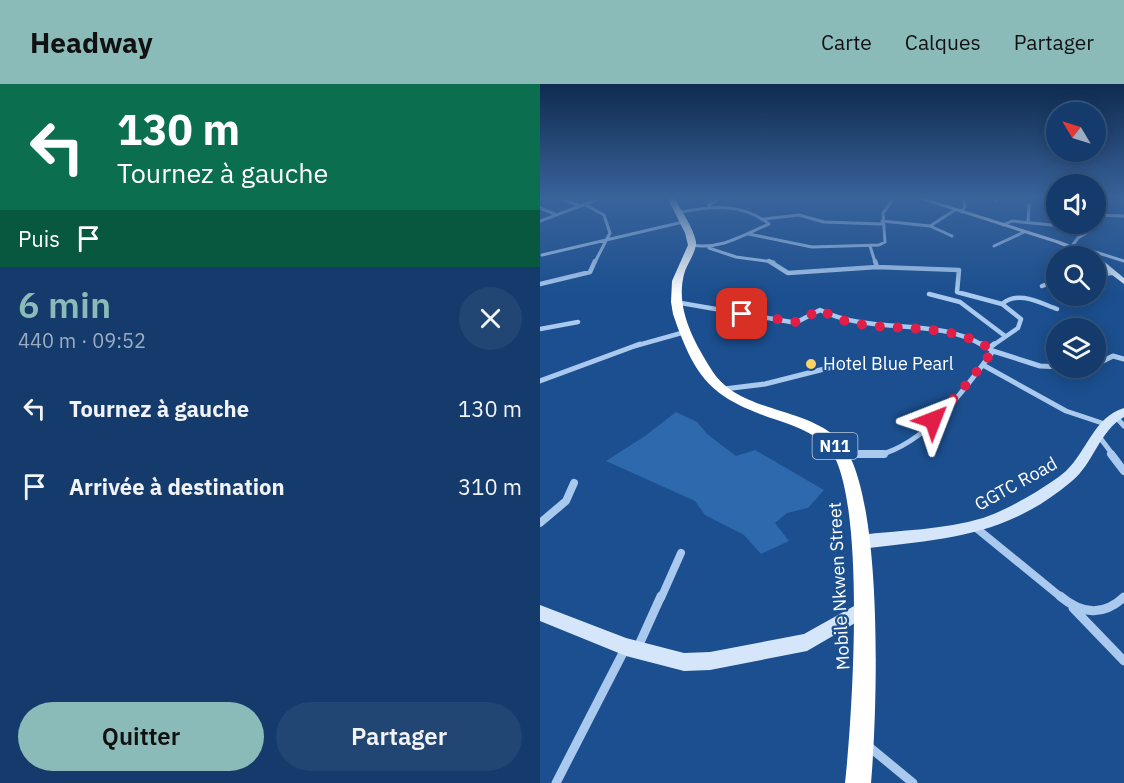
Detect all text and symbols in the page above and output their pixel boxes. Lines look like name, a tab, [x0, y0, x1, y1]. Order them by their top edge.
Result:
text: Headway	[30, 24, 153, 61]
text: Carte	[821, 28, 872, 56]
text: Calques	[905, 28, 981, 56]
text: Partager	[1014, 28, 1094, 56]
text: 130 m	[117, 102, 240, 157]
north arrow	[1046, 102, 1106, 162]
map controls	[1046, 102, 1106, 378]
icon: left	[18, 108, 96, 186]
text: Tournez à gauche	[117, 155, 328, 190]
button: sound	[1046, 174, 1106, 234]
icon: arrive	[72, 222, 105, 255]
text: Puis	[18, 224, 60, 253]
button: search	[1046, 246, 1106, 306]
text: 6 min	[18, 281, 111, 328]
button: close	[459, 287, 522, 350]
pin	[716, 288, 767, 339]
icon: arrive	[725, 297, 758, 330]
button: layers	[1046, 318, 1106, 378]
text: 440 m · 09:52	[18, 327, 146, 354]
place label: Hotel Blue Pearl	[823, 352, 954, 375]
marker: Hotel Blue Pearl	[804, 357, 818, 371]
position arrow	[901, 388, 965, 452]
icon: left	[18, 392, 51, 425]
text: Tournez à gauche	[69, 394, 249, 423]
text: 130 m	[458, 394, 522, 423]
road number: N11	[812, 433, 858, 459]
street label: GGTC Road	[970, 451, 1061, 516]
icon: arrive	[18, 470, 51, 503]
text: Arrivée à destination	[69, 472, 285, 501]
text: 310 m	[458, 472, 522, 501]
street label: Mobile Nkwen Street	[823, 501, 854, 671]
button: Quitter	[18, 702, 264, 771]
button: Partager	[276, 702, 522, 771]

